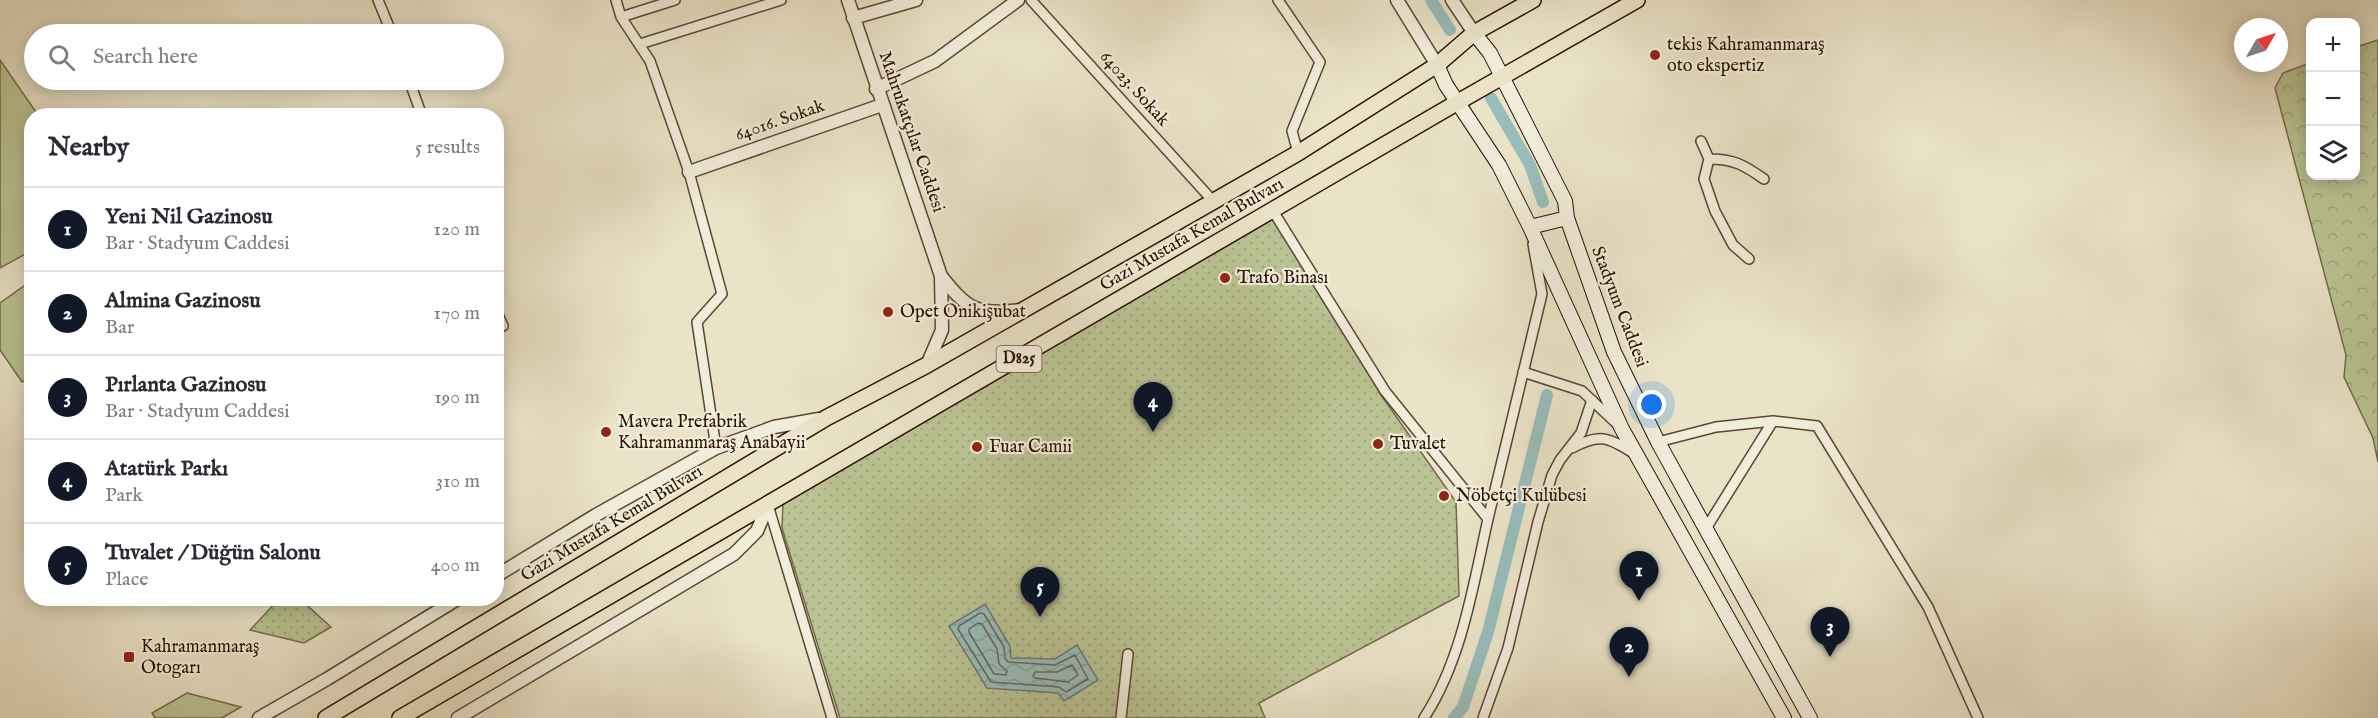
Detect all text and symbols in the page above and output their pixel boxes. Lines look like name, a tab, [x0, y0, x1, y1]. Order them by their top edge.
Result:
north arrow	[2234, 18, 2288, 72]
map controls	[2306, 18, 2360, 180]
button: +	[2306, 18, 2360, 72]
search box	[24, 24, 504, 90]
place label: tekis Kahramanmaraş oto ekspertiz	[1667, 34, 1825, 78]
icon: search	[45, 41, 78, 74]
text: Search here	[93, 43, 198, 71]
street label: 64023. Sokak	[1094, 46, 1174, 132]
street label: Mahrukatçılar Caddesi	[873, 48, 949, 216]
marker: tekis Kahramanmaraş oto ekspertiz	[1648, 48, 1662, 62]
button: −	[2306, 72, 2360, 126]
street label: 64016. Sokak	[732, 95, 828, 147]
button: layers	[2306, 126, 2360, 180]
text: Nearby	[48, 131, 129, 164]
text: 5 results	[415, 135, 480, 160]
street label: Gazi Mustafa Kemal Bulvarı	[1096, 173, 1288, 297]
text: Yeni Nil Gazinosu	[105, 203, 273, 231]
text: 1	[64, 217, 71, 242]
text: 120 m	[434, 217, 480, 242]
text: Bar · Stadyum Caddesi	[105, 231, 290, 256]
street label: Stadyum Caddesi	[1585, 243, 1653, 371]
place label: Trafo Binası	[1237, 267, 1329, 290]
marker: Trafo Binası	[1218, 271, 1232, 285]
text: Almina Gazinosu	[105, 287, 261, 315]
text: 2	[63, 301, 72, 326]
text: 170 m	[434, 301, 480, 326]
place label: Opet Onikişubat	[900, 301, 1026, 324]
marker: Opet Onikişubat	[881, 305, 895, 319]
text: Bar	[105, 315, 134, 340]
road number: D825	[996, 346, 1042, 372]
text: Pırlanta Gazinosu	[105, 371, 267, 399]
pin: 4	[1134, 382, 1172, 432]
text: 3	[64, 385, 71, 410]
text: 190 m	[434, 385, 480, 410]
your location	[1637, 390, 1666, 419]
text: Bar · Stadyum Caddesi	[105, 399, 290, 424]
place label: Mavera Prefabrik Kahramanmaraş Anabayii	[618, 411, 806, 455]
marker: Mavera Prefabrik Kahramanmaraş Anabayii	[599, 425, 613, 439]
place label: Tuvalet	[1390, 433, 1446, 456]
place label: Fuar Camii	[989, 436, 1072, 459]
marker: Tuvalet	[1371, 437, 1385, 451]
marker: Fuar Camii	[970, 440, 984, 454]
text: Atatürk Parkı	[105, 455, 228, 483]
street label: Gazi Mustafa Kemal Bulvarı	[517, 460, 707, 588]
text: 4	[63, 469, 72, 494]
text: 310 m	[436, 469, 480, 494]
text: Park	[105, 483, 143, 508]
place label: Nöbetçi Kulübesi	[1456, 485, 1587, 508]
marker: Nöbetçi Kulübesi	[1437, 489, 1451, 503]
text: Tuvalet / Düğün Salonu	[105, 539, 321, 567]
pin: 1	[1620, 552, 1658, 601]
text: 5	[64, 553, 71, 578]
text: 400 m	[431, 553, 480, 578]
text: Place	[105, 567, 148, 592]
pin: 5	[1020, 568, 1060, 617]
pin: 3	[1810, 608, 1850, 657]
pin: 2	[1610, 628, 1648, 677]
place label: Kahramanmaraş Otogarı	[141, 636, 259, 680]
marker: Kahramanmaraş Otogarı	[122, 650, 136, 664]

